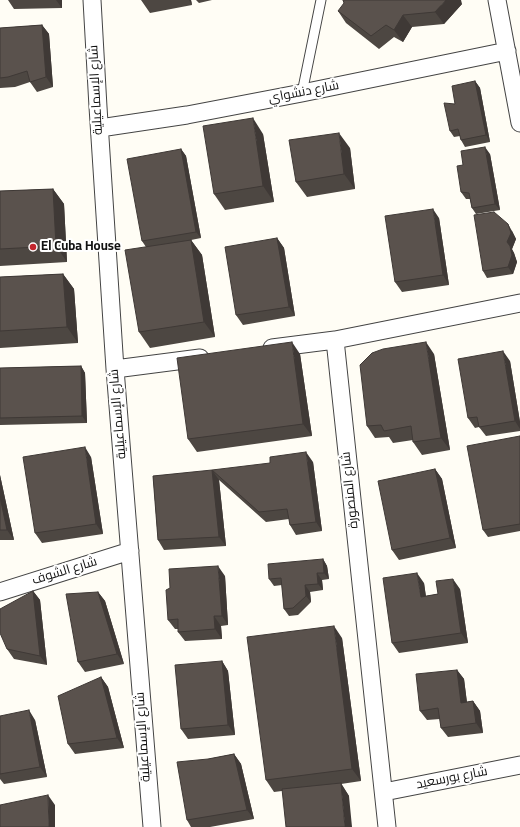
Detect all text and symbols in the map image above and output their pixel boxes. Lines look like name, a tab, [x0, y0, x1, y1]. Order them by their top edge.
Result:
street label: شارع الإسماعيلية	[87, 45, 107, 135]
street label: شارع دنشواي	[267, 79, 341, 107]
place label: El Cuba House	[41, 239, 121, 255]
marker: El Cuba House	[28, 242, 38, 252]
street label: شارع الإسماعيلية	[107, 368, 131, 460]
street label: شارع المنصورة	[339, 451, 363, 529]
street label: شارع الشوف	[31, 555, 99, 589]
street label: شارع الإسماعيلية	[133, 692, 155, 782]
street label: شارع بورسعيد	[415, 764, 489, 794]

